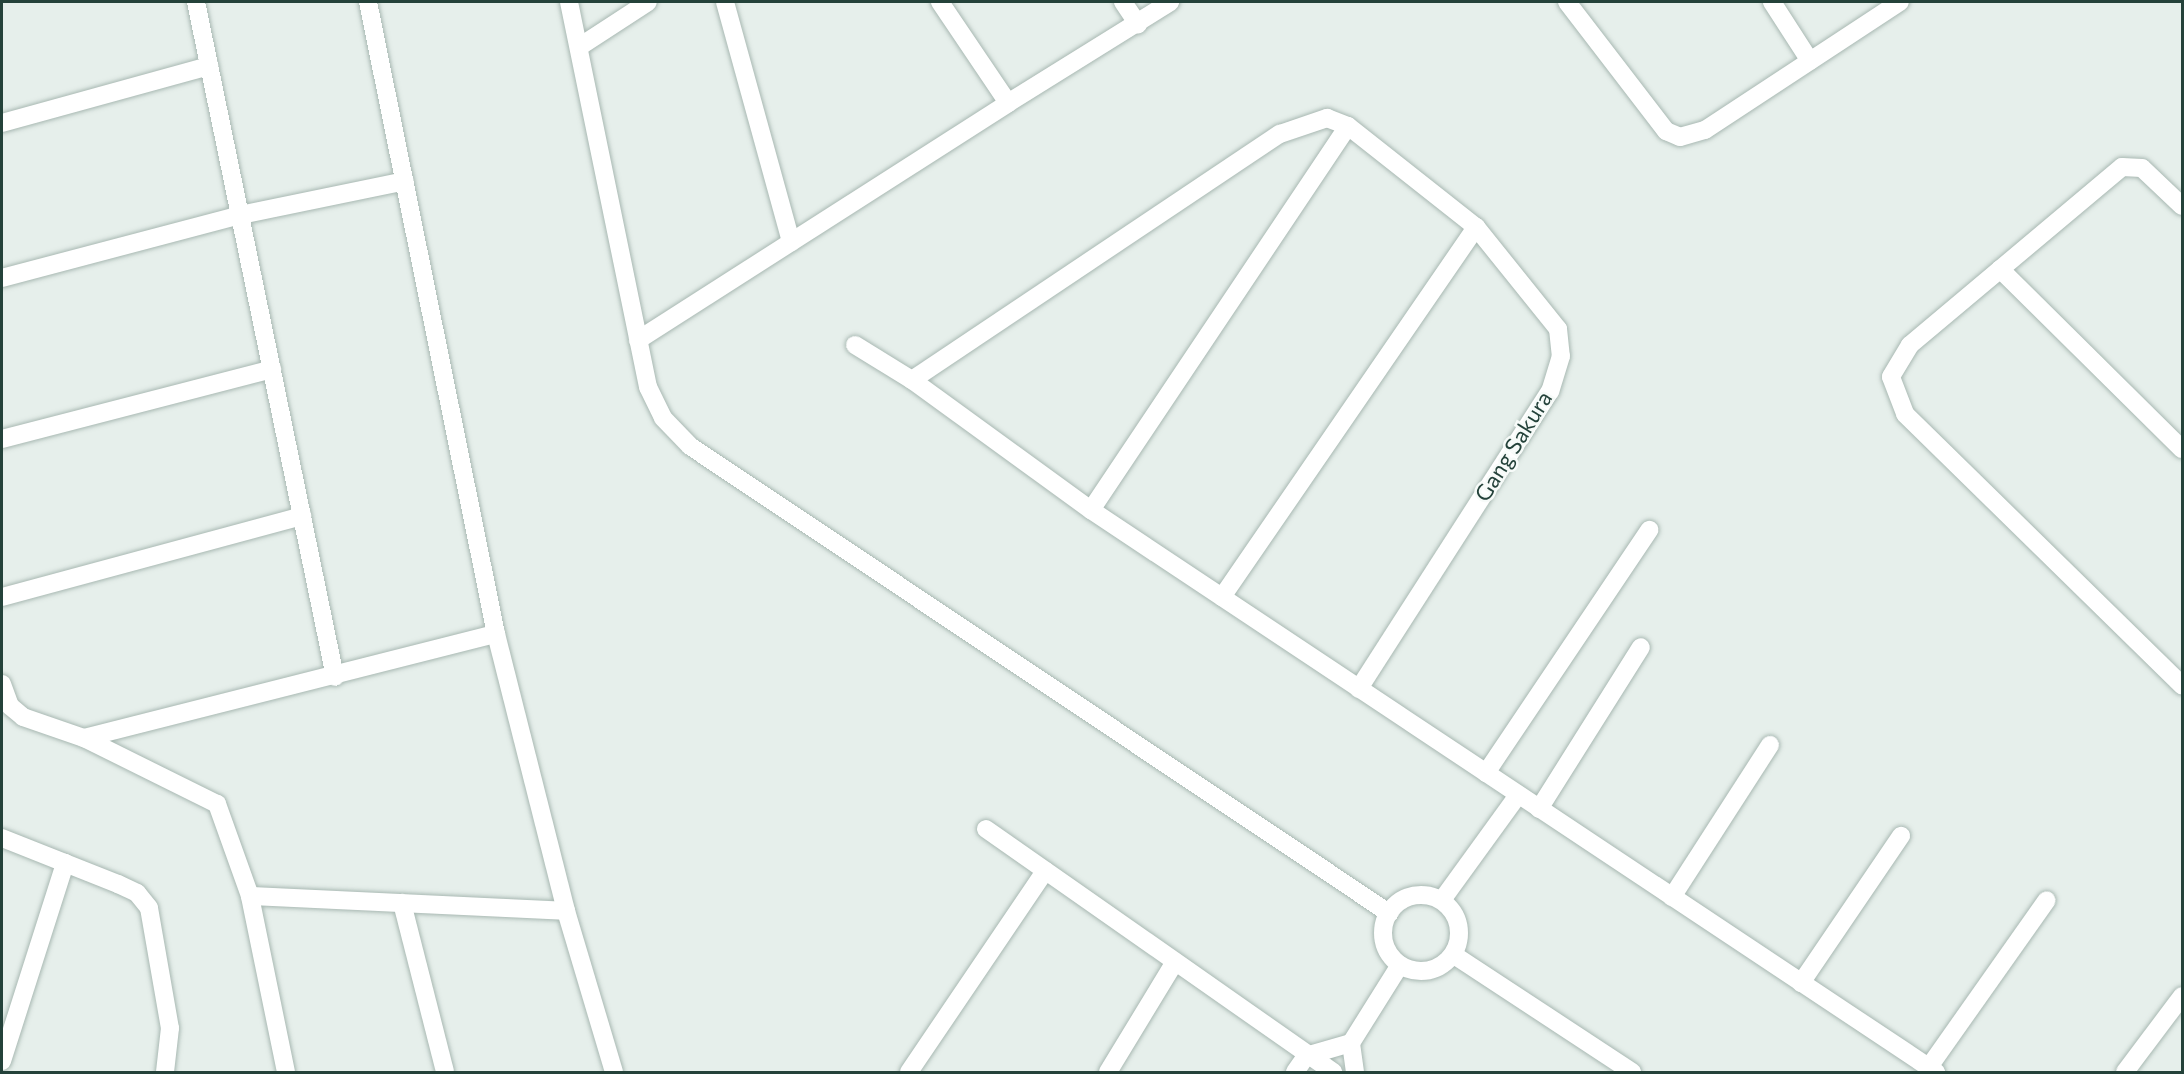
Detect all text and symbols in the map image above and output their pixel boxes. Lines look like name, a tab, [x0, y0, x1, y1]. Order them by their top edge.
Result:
street label: Gang Sakura	[1469, 386, 1557, 506]

